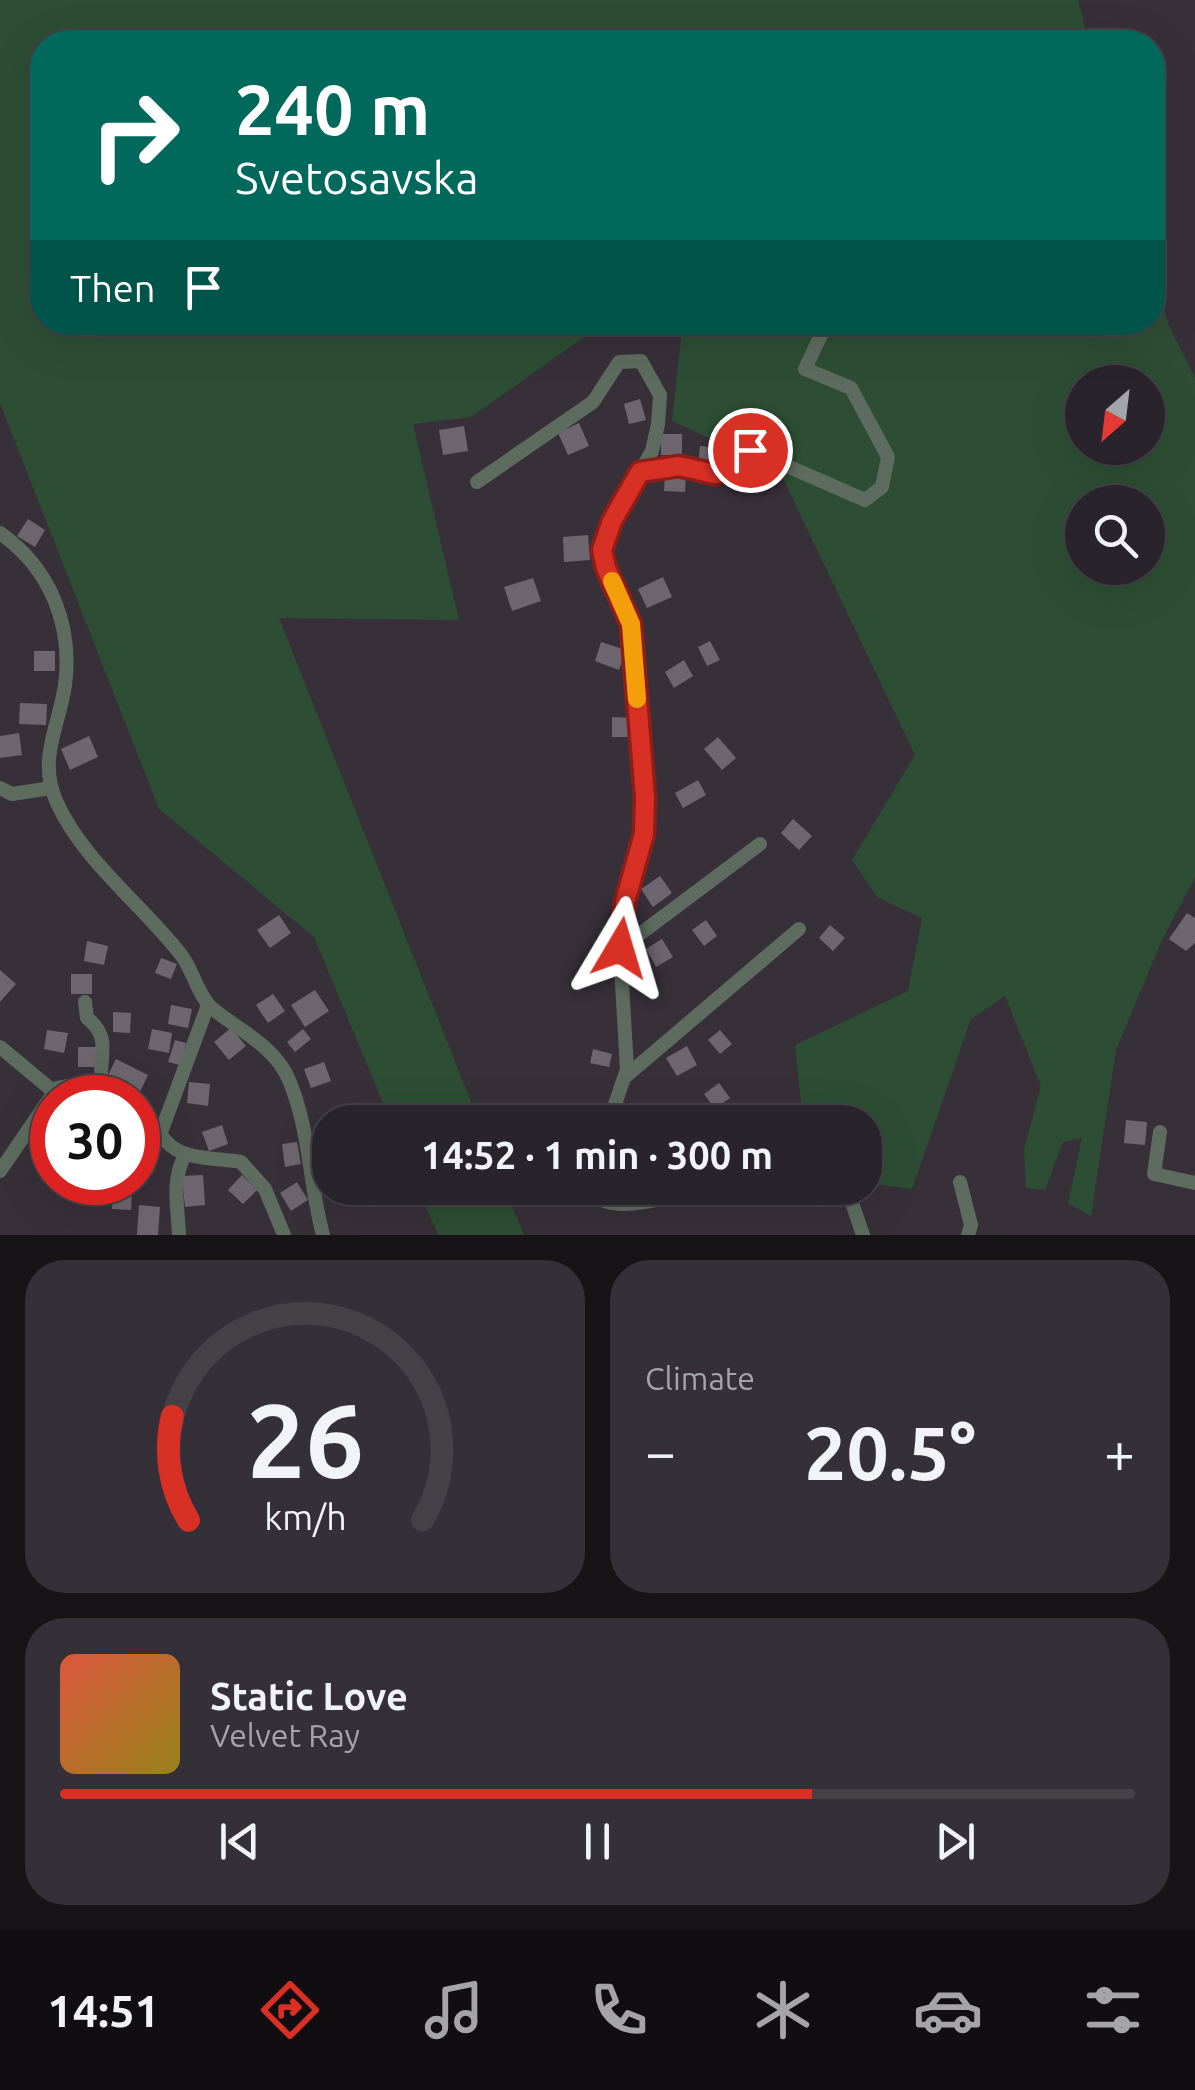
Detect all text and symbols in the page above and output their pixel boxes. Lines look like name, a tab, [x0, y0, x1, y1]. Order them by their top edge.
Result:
icon: right	[70, 70, 200, 200]
text: 240 m	[235, 70, 430, 148]
text: Svetosavska	[235, 152, 479, 203]
icon: arrive	[176, 260, 231, 315]
text: Then	[70, 267, 156, 309]
north arrow	[1065, 365, 1165, 465]
map controls	[1065, 365, 1165, 585]
pin	[708, 408, 793, 493]
icon: arrive	[723, 423, 778, 478]
button: search	[1065, 485, 1165, 585]
position arrow	[568, 896, 672, 1000]
speed limit sign: 30	[30, 1075, 160, 1205]
text: 14:52 · 1 min · 300 m	[421, 1134, 773, 1176]
text: Climate	[645, 1360, 755, 1396]
text: 26	[246, 1381, 364, 1498]
text: 20.5°	[804, 1410, 976, 1494]
text: −	[645, 1421, 676, 1482]
text: +	[1104, 1421, 1135, 1482]
text: km/h	[264, 1497, 346, 1537]
text: Static Love	[210, 1675, 408, 1717]
text: Velvet Ray	[210, 1717, 360, 1753]
icon: previous	[212, 1814, 267, 1869]
icon: pause	[570, 1814, 625, 1869]
icon: next	[928, 1814, 983, 1869]
icon: directions	[255, 1975, 325, 2045]
icon: music	[419, 1975, 489, 2045]
icon: phone	[584, 1975, 654, 2045]
icon: climate	[748, 1975, 818, 2045]
icon: car	[913, 1975, 983, 2045]
icon: filters	[1078, 1975, 1148, 2045]
text: 14:51	[47, 1985, 160, 2036]

